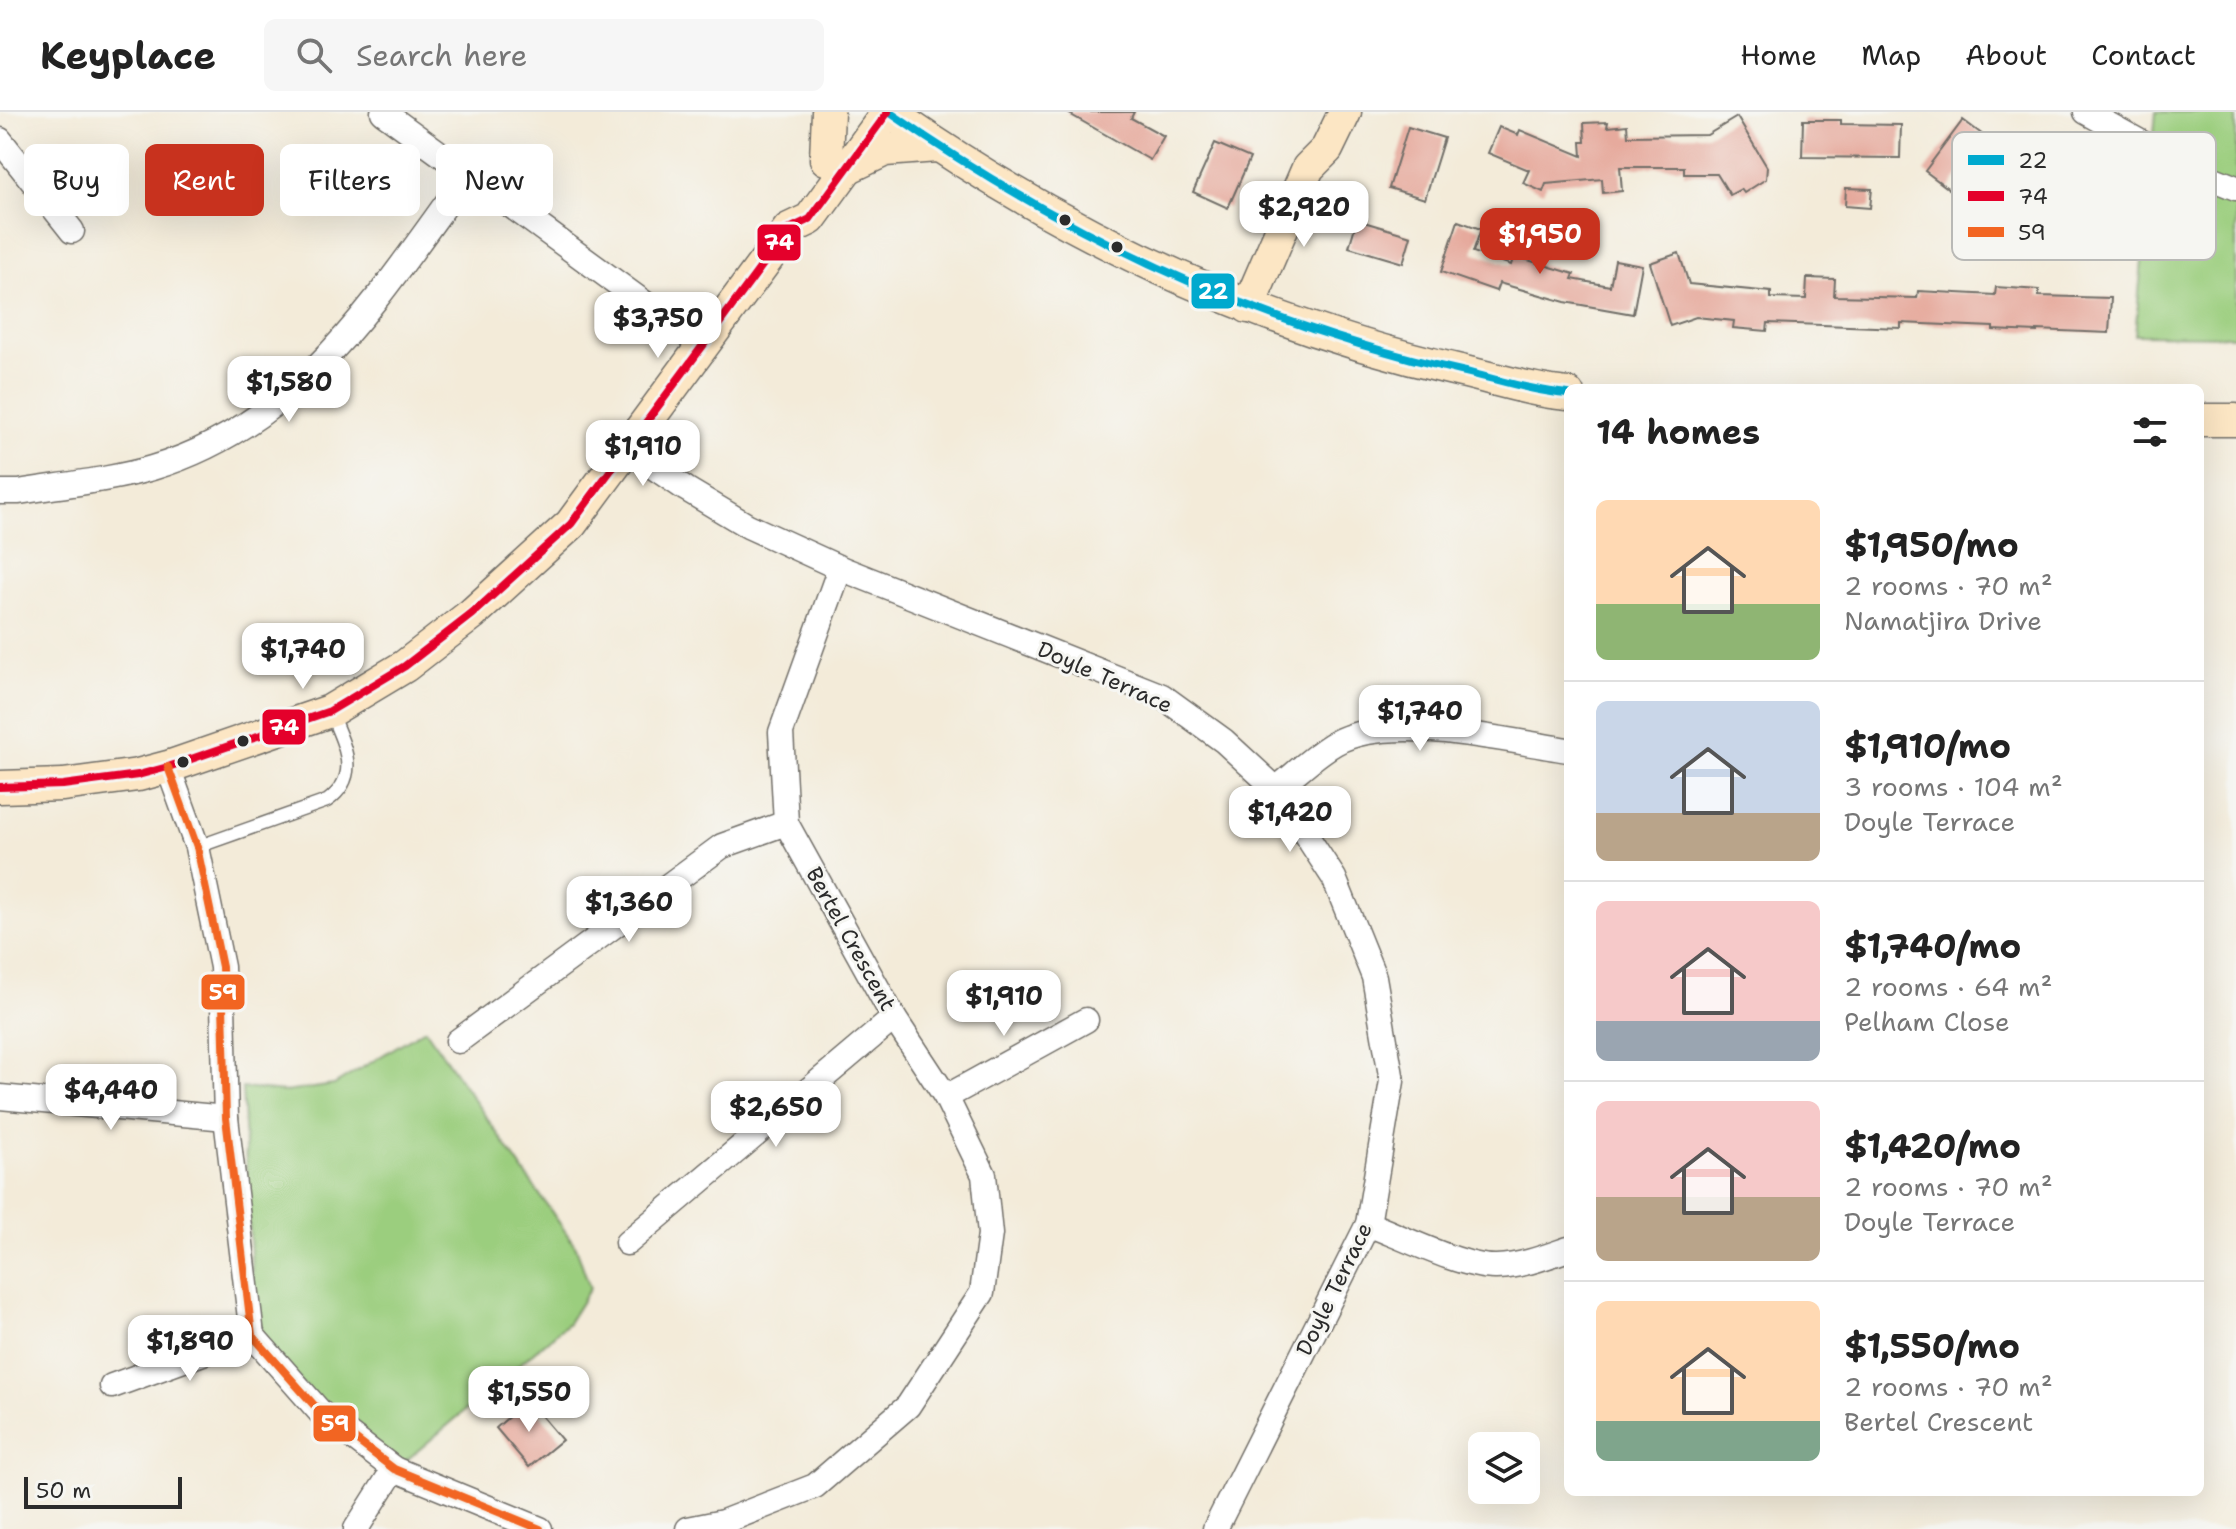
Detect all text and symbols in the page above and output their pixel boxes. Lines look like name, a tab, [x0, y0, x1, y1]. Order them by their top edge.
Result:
search box	[264, 19, 824, 91]
text: Keyplace	[40, 30, 216, 81]
icon: search	[292, 33, 336, 77]
text: Search here	[356, 35, 527, 76]
text: Home	[1740, 36, 1817, 74]
text: Map	[1861, 36, 1921, 74]
text: About	[1965, 36, 2047, 74]
text: Contact	[2091, 36, 2196, 74]
legend	[1952, 132, 2216, 260]
chip: Buy	[24, 144, 129, 216]
chip: Rent	[145, 144, 264, 216]
chip: Filters	[280, 144, 420, 216]
chip: New	[436, 144, 553, 216]
text: 22	[2018, 146, 2048, 175]
pin: $2,920	[1239, 181, 1369, 249]
text: 74	[2018, 182, 2048, 211]
text: $2,920	[1258, 189, 1350, 224]
pin: $1,950	[1475, 208, 1605, 276]
unlabelled marker	[1057, 212, 1073, 228]
text: $1,950	[1498, 216, 1582, 251]
text: 59	[2018, 218, 2046, 247]
line badge: 74	[756, 223, 802, 262]
text: 74	[764, 228, 795, 257]
unlabelled marker	[1109, 239, 1125, 255]
line badge: 22	[1190, 272, 1236, 310]
text: 22	[1198, 277, 1228, 306]
pin: $3,750	[593, 292, 723, 360]
text: $3,750	[612, 300, 704, 335]
pin: $1,580	[224, 356, 354, 424]
text: $1,580	[245, 364, 333, 399]
text: 14 homes	[1596, 409, 1760, 455]
icon: filters	[2128, 410, 2172, 454]
pin: $1,910	[578, 420, 708, 488]
text: $1,910	[604, 428, 682, 463]
text: $1,950/mo	[1844, 522, 2019, 568]
icon: home	[1660, 532, 1756, 628]
text: 2 rooms · 70 m²	[1844, 568, 2053, 603]
text: Namatjira Drive	[1844, 603, 2042, 638]
pin: $1,740	[238, 623, 368, 691]
text: $1,740	[260, 631, 346, 666]
street label: Doyle Terrace	[1033, 634, 1177, 720]
pin: $1,740	[1355, 685, 1485, 753]
text: $1,740	[1377, 693, 1463, 728]
line badge: 74	[261, 708, 307, 746]
text: 74	[269, 713, 300, 742]
text: $1,910/mo	[1844, 723, 2011, 769]
unlabelled marker	[235, 733, 251, 749]
icon: home	[1660, 733, 1756, 829]
unlabelled marker	[175, 754, 191, 770]
text: 3 rooms · 104 m²	[1844, 769, 2063, 804]
pin: $1,420	[1225, 786, 1355, 854]
text: $1,420	[1247, 794, 1333, 829]
text: Doyle Terrace	[1844, 804, 2015, 839]
street label: Bertel Crescent	[799, 862, 903, 1016]
pin: $1,360	[564, 876, 694, 944]
text: $1,360	[585, 884, 673, 919]
text: $1,740/mo	[1844, 923, 2021, 969]
icon: home	[1660, 933, 1756, 1029]
text: 2 rooms · 64 m²	[1844, 969, 2052, 1004]
pin: $1,910	[939, 970, 1069, 1038]
line badge: 59	[200, 973, 246, 1011]
text: 59	[209, 978, 237, 1007]
text: $1,910	[965, 978, 1043, 1013]
text: Pelham Close	[1844, 1004, 2010, 1039]
pin: $4,440	[46, 1064, 176, 1132]
text: $4,440	[64, 1072, 158, 1107]
pin: $2,650	[711, 1081, 841, 1149]
text: $2,650	[729, 1089, 823, 1124]
text: $1,420/mo	[1844, 1123, 2021, 1169]
icon: home	[1660, 1133, 1756, 1229]
text: 2 rooms · 70 m²	[1844, 1169, 2053, 1204]
text: Doyle Terrace	[1844, 1204, 2015, 1239]
street label: Doyle Terrace	[1289, 1218, 1379, 1360]
pin: $1,890	[125, 1315, 255, 1383]
text: $1,890	[146, 1323, 234, 1358]
text: $1,550/mo	[1844, 1323, 2020, 1369]
icon: home	[1660, 1333, 1756, 1429]
pin: $1,550	[464, 1366, 594, 1434]
text: 2 rooms · 70 m²	[1844, 1369, 2053, 1404]
text: $1,550	[486, 1374, 572, 1409]
line badge: 59	[312, 1404, 357, 1443]
text: Bertel Crescent	[1844, 1404, 2033, 1439]
text: 59	[321, 1409, 349, 1438]
map controls	[1468, 1432, 1540, 1504]
button: layers	[1468, 1432, 1540, 1504]
scale bar	[24, 1473, 182, 1509]
text: 50 m	[36, 1476, 91, 1505]

